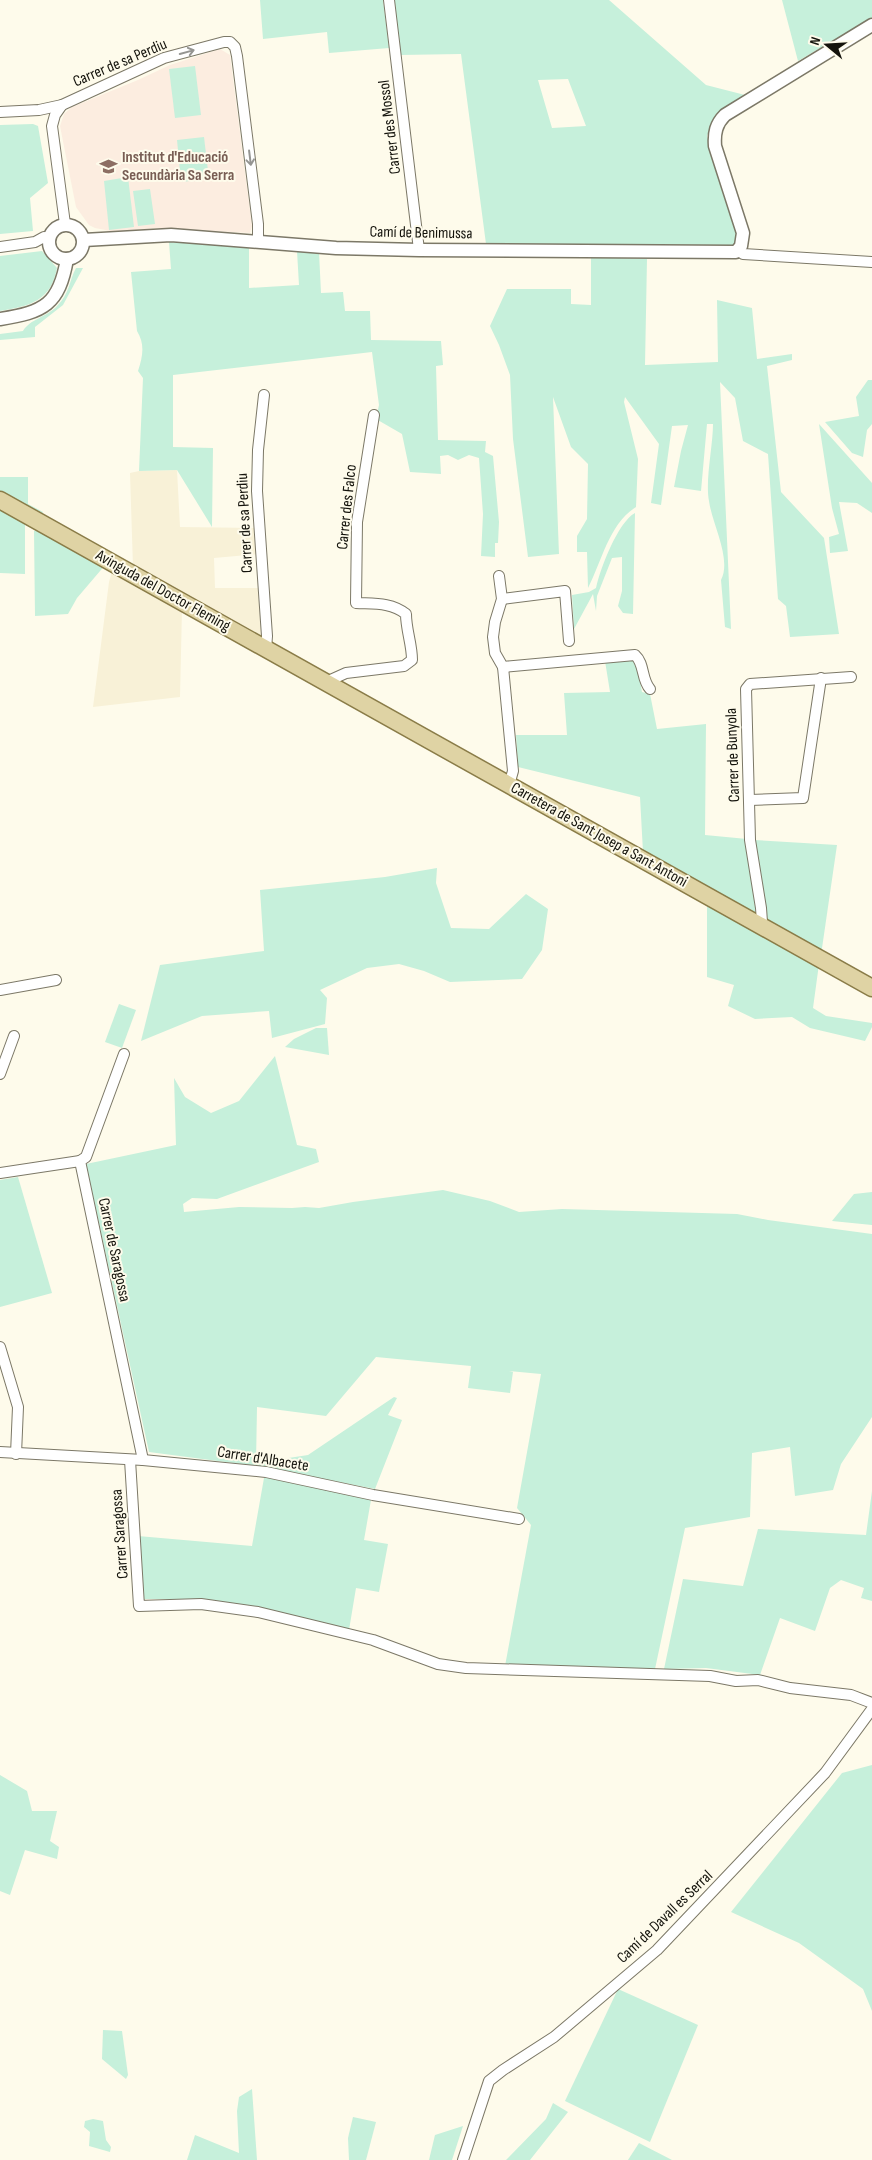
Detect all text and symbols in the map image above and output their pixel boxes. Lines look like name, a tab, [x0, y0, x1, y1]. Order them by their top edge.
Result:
north arrow	[802, 20, 852, 70]
street label: Carrer de sa Perdiu	[70, 35, 170, 91]
text: N	[806, 35, 824, 47]
one-way arrow	[179, 47, 195, 56]
street label: Carrer des Mossol	[375, 79, 405, 175]
place label: Institut d'Educació Secundària Sa Serra	[122, 148, 234, 185]
one-way arrow	[245, 149, 255, 165]
school or university icon: Institut d'Educació Secundària Sa Serra	[98, 156, 118, 176]
street label: Camí de Benimussa	[369, 223, 473, 243]
street label: Carrer des Falco	[333, 464, 361, 550]
street label: Carrer de sa Perdiu	[233, 473, 257, 573]
street label: Avinguda del Doctor Fleming	[91, 546, 234, 636]
street label: Carrer de Bunyola	[722, 708, 744, 802]
street label: Carretera de Sant Josep a Sant Antoni	[507, 778, 691, 892]
street label: Carrer de Saragossa	[94, 1196, 134, 1304]
street label: Carrer d'Albacete	[216, 1442, 310, 1476]
street label: Carrer Saragossa	[107, 1488, 133, 1580]
street label: Camí de Davall es Serral	[613, 1867, 717, 1967]

